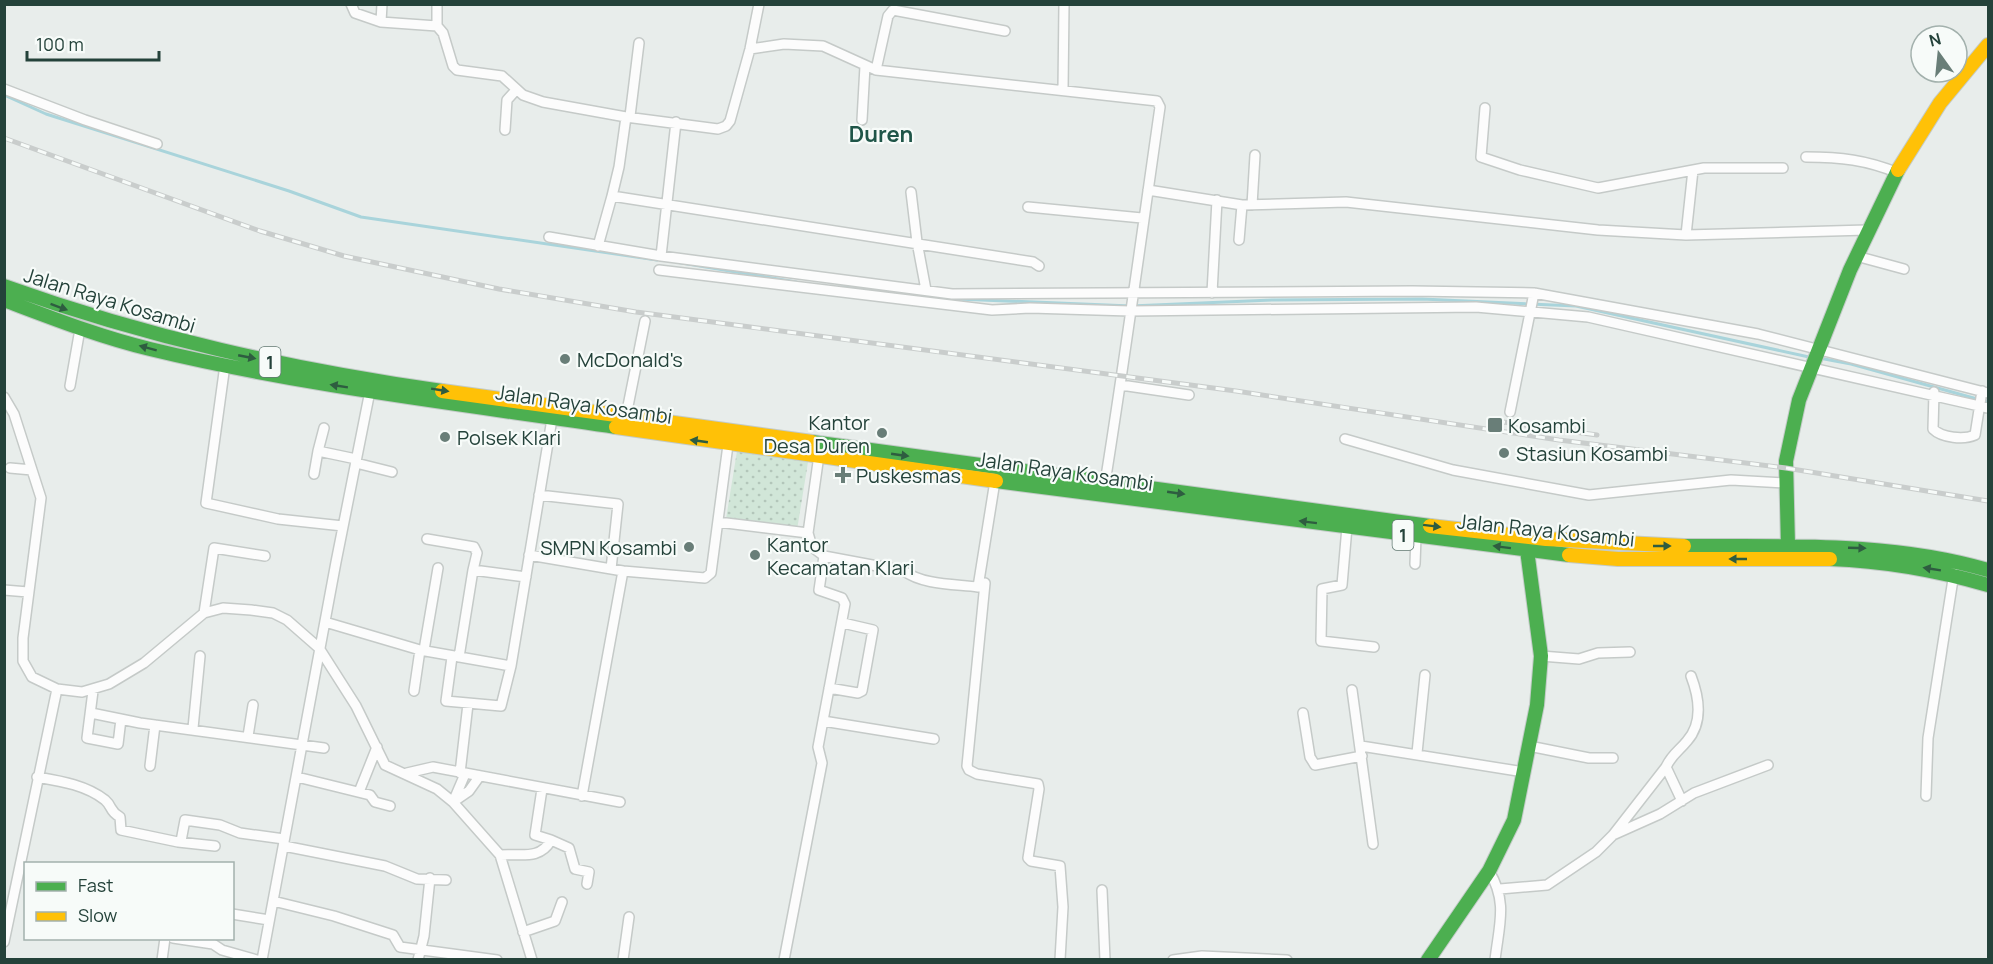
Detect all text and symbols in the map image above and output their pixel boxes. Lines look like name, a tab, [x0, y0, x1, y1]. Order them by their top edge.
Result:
scale bar	[27, 24, 159, 62]
north arrow	[1909, 24, 1969, 84]
text: N	[1927, 27, 1944, 52]
text: 100 m	[36, 32, 84, 56]
district label: Duren	[849, 119, 913, 149]
street label: Jalan Raya Kosambi	[21, 261, 199, 339]
one-way arrow	[50, 303, 68, 313]
one-way arrow	[139, 343, 157, 352]
place label: McDonald's	[577, 346, 683, 373]
road number: 1	[260, 347, 280, 377]
marker: McDonald's	[558, 352, 572, 366]
one-way arrow	[238, 353, 257, 362]
street label: Jalan Raya Kosambi	[494, 378, 674, 430]
one-way arrow	[329, 381, 348, 390]
one-way arrow	[430, 385, 449, 394]
place label: Kantor Desa Duren	[764, 409, 870, 459]
place label: Kosambi	[1508, 412, 1586, 439]
marker: Kosambi	[1486, 416, 1504, 434]
place label: Polsek Klari	[457, 424, 561, 451]
marker: Kantor Desa Duren	[875, 426, 889, 440]
marker: Polsek Klari	[438, 430, 452, 444]
one-way arrow	[689, 436, 708, 445]
place label: Stasiun Kosambi	[1516, 440, 1668, 467]
street label: Jalan Raya Kosambi	[975, 445, 1155, 497]
marker: Stasiun Kosambi	[1497, 446, 1511, 460]
one-way arrow	[890, 450, 909, 459]
place label: Puskesmas	[856, 462, 961, 489]
marker: Puskesmas	[834, 466, 852, 484]
one-way arrow	[1167, 488, 1186, 497]
street label: Jalan Raya Kosambi	[1456, 507, 1636, 553]
one-way arrow	[1299, 518, 1318, 527]
road number: 1	[1392, 520, 1414, 550]
one-way arrow	[1423, 521, 1442, 531]
place label: Kantor Kecamatan Klari	[767, 531, 914, 581]
place label: SMPN Kosambi	[540, 534, 677, 561]
marker: SMPN Kosambi	[682, 540, 696, 554]
one-way arrow	[1652, 541, 1671, 551]
one-way arrow	[1492, 543, 1511, 552]
one-way arrow	[1847, 544, 1866, 553]
marker: Kantor Kecamatan Klari	[748, 548, 762, 562]
one-way arrow	[1728, 554, 1747, 564]
one-way arrow	[1923, 565, 1942, 574]
legend	[24, 862, 234, 940]
text: Fast	[78, 873, 113, 897]
text: Slow	[78, 903, 118, 927]

